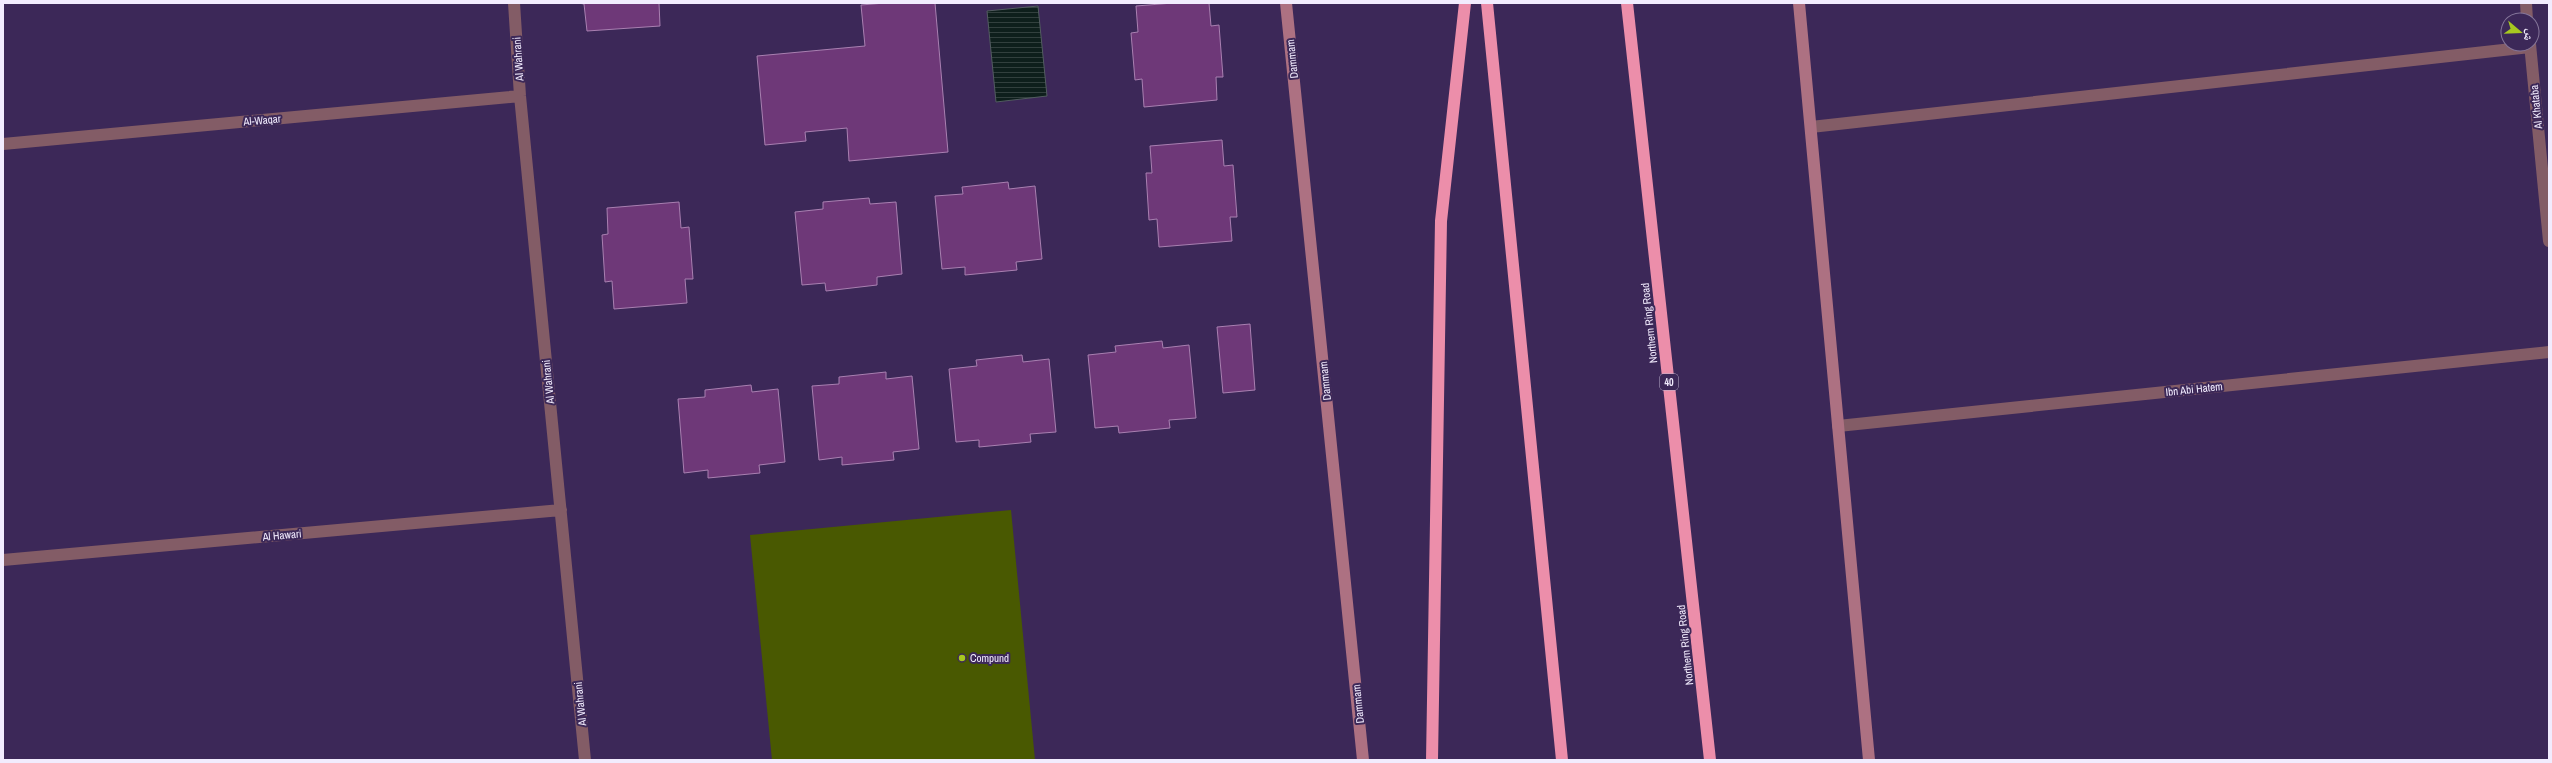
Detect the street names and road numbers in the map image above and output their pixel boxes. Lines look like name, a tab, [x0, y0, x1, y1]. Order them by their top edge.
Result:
street label: Al Wahrani	[509, 36, 527, 83]
street label: Dammam	[1283, 39, 1301, 79]
street label: Al Khataba	[2527, 84, 2545, 131]
street label: Al-Waqar	[242, 111, 281, 129]
street label: Northern Ring Road	[1638, 282, 1660, 364]
street label: Al Wahrani	[539, 359, 557, 406]
street label: Dammam	[1316, 361, 1334, 401]
road number: 40	[1660, 374, 1678, 390]
street label: Ibn Abi Hatem	[2165, 379, 2223, 399]
street label: Al Hawari	[261, 526, 302, 544]
street label: Northern Ring Road	[1674, 604, 1696, 686]
street label: Al Wahrani	[571, 681, 589, 728]
street label: Dammam	[1349, 684, 1367, 724]

